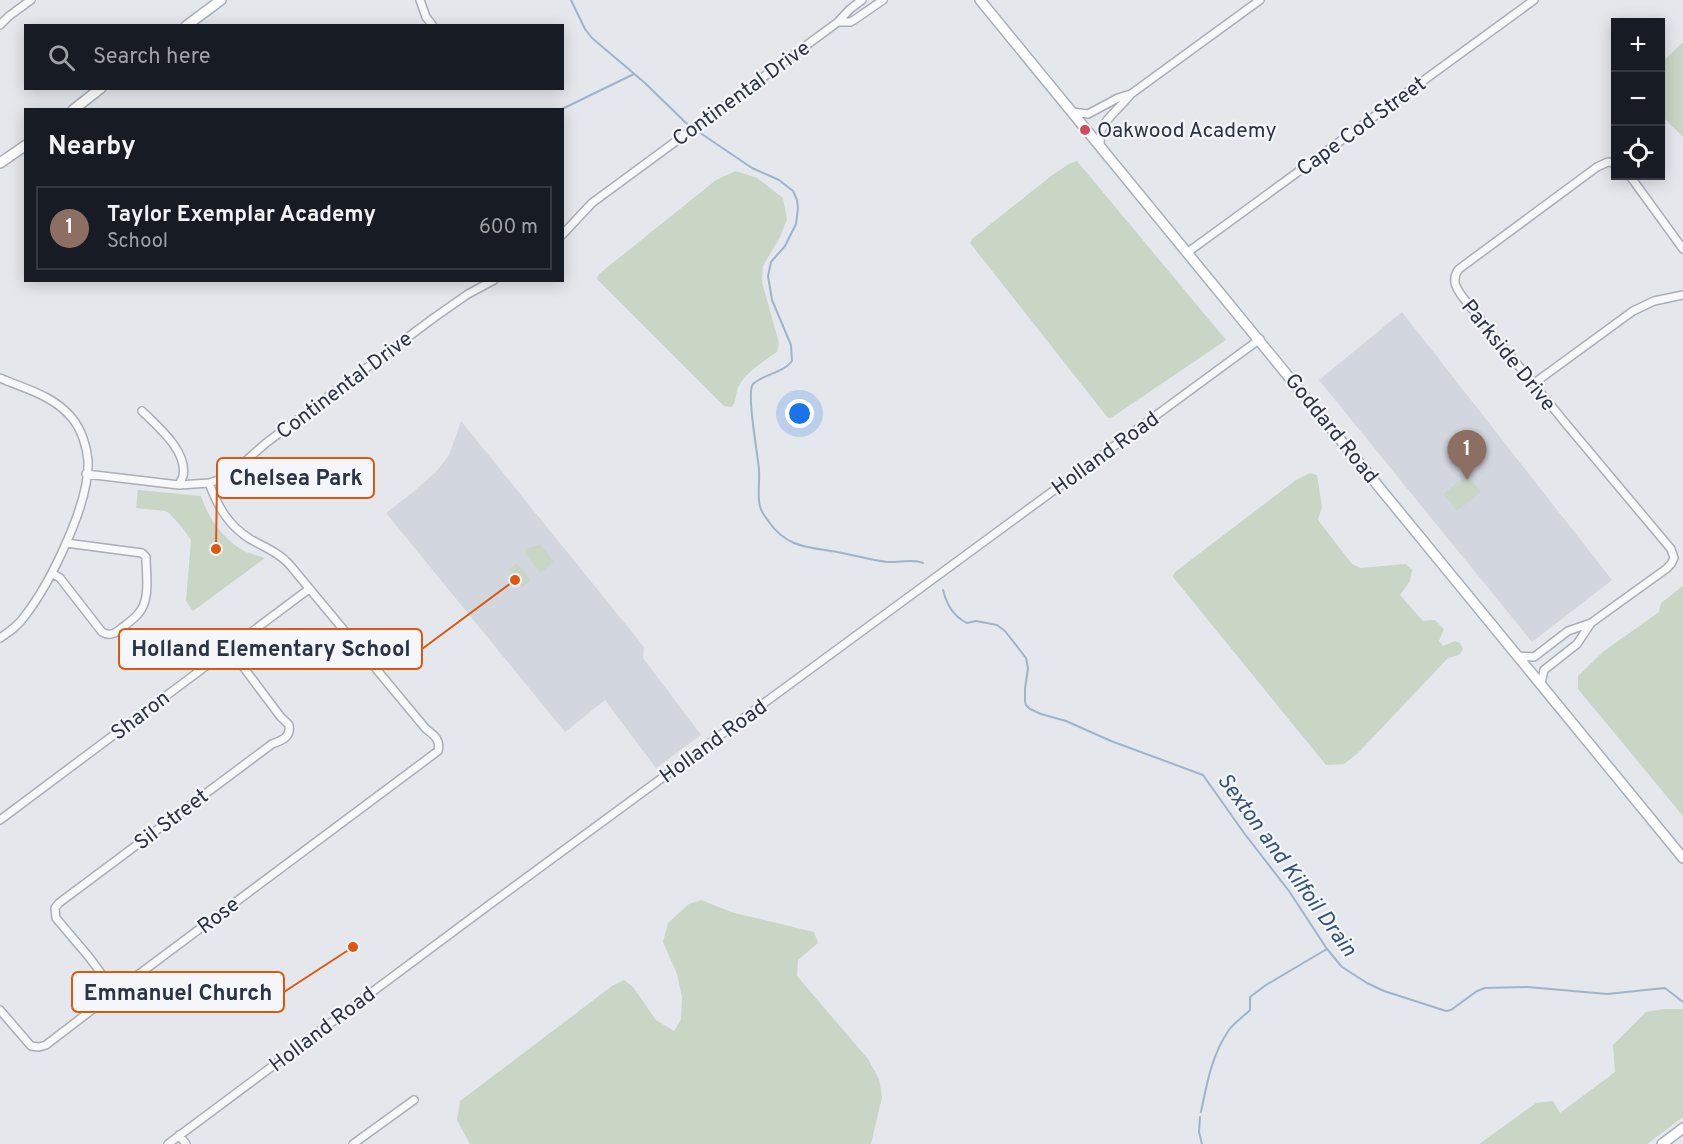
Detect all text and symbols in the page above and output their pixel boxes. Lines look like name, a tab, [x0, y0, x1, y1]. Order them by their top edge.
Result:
map controls	[1611, 18, 1665, 180]
button: +	[1611, 18, 1665, 72]
search box	[24, 24, 564, 90]
street label: Continental Drive	[668, 35, 816, 153]
icon: search	[45, 41, 78, 74]
text: Search here	[93, 44, 211, 71]
street label: Cape Cod Street	[1292, 71, 1432, 183]
button: −	[1611, 72, 1665, 126]
place label: Oakwood Academy	[1097, 118, 1277, 145]
marker: Oakwood Academy	[1078, 123, 1092, 137]
button: locate	[1611, 126, 1665, 180]
text: Nearby	[48, 131, 136, 164]
text: Taylor Exemplar Academy	[107, 202, 376, 229]
text: 1	[66, 215, 74, 241]
text: 600 m	[479, 215, 538, 241]
text: School	[107, 229, 168, 255]
street label: Parkside Drive	[1455, 295, 1561, 417]
street label: Continental Drive	[271, 326, 418, 446]
street label: Goddard Road	[1278, 368, 1384, 490]
your location	[785, 399, 814, 428]
street label: Holland Road	[1047, 406, 1165, 502]
pin: 1	[1448, 430, 1486, 480]
callout: Chelsea Park	[217, 458, 374, 498]
text: Chelsea Park	[229, 466, 363, 493]
callout: Holland Elementary School	[119, 629, 422, 669]
text: Holland Elementary School	[131, 637, 411, 664]
street label: Sharon	[106, 685, 176, 747]
street label: Holland Road	[655, 694, 773, 790]
water label: Sexton and Kilfoil Drain	[1210, 768, 1362, 963]
street label: Sil Street	[129, 783, 214, 857]
street label: Rose	[192, 892, 245, 941]
callout: Emmanuel Church	[72, 972, 284, 1012]
text: Emmanuel Church	[84, 981, 272, 1008]
street label: Holland Road	[264, 981, 381, 1079]

